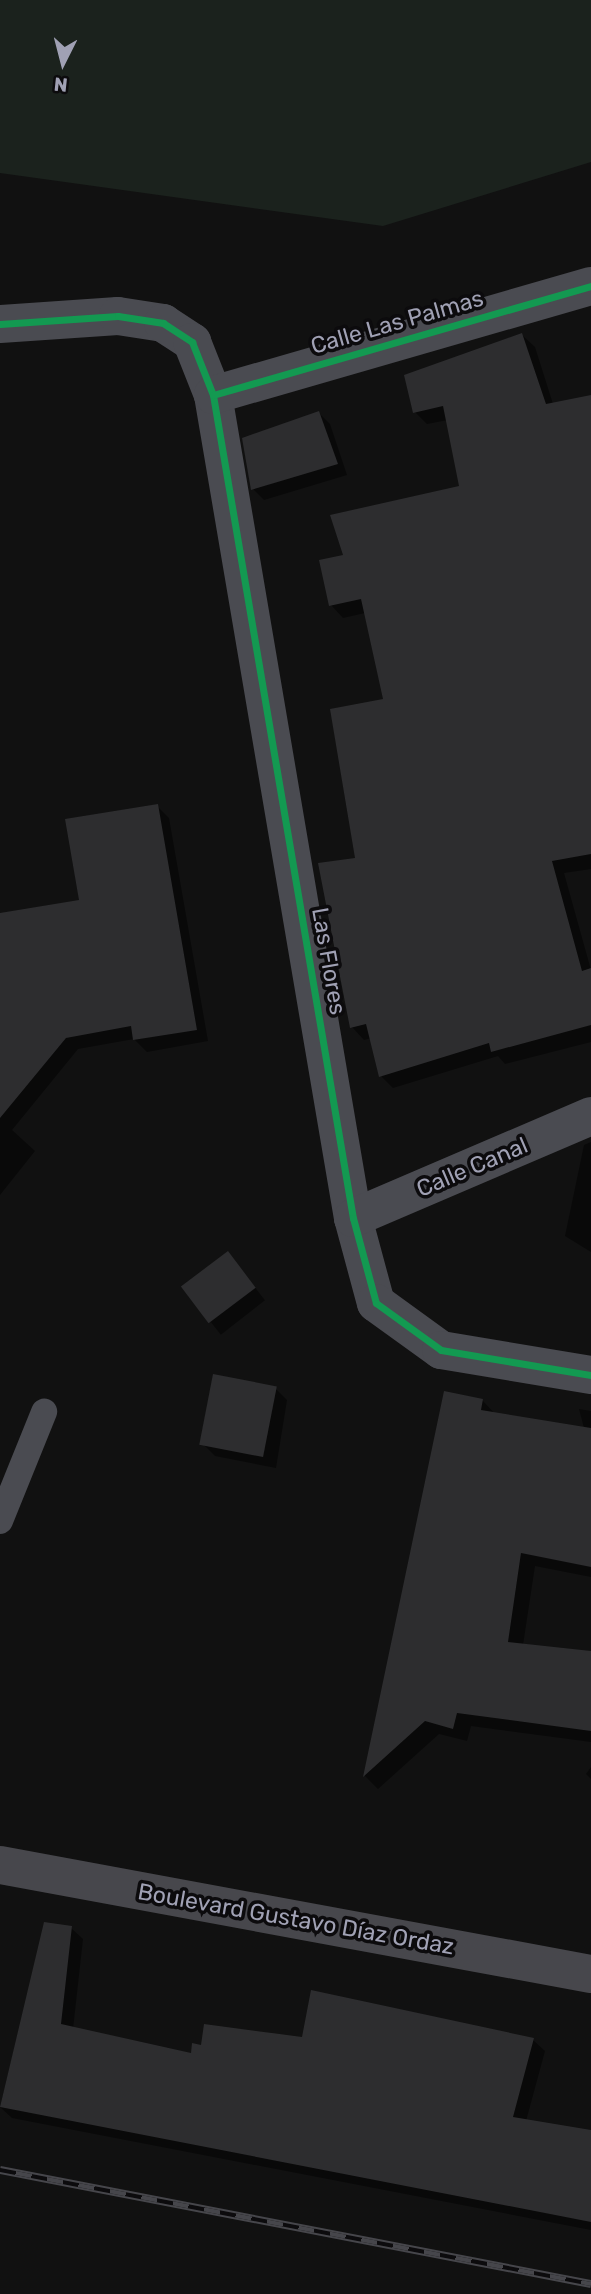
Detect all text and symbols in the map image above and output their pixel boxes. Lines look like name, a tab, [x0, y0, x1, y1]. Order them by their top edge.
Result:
north arrow	[28, 28, 98, 98]
text: N	[53, 72, 69, 97]
street label: Calle Las Palmas	[307, 284, 487, 360]
street label: Las Flores	[306, 905, 352, 1017]
street label: Calle Canal	[412, 1131, 532, 1203]
street label: Boulevard Gustavo Díaz Ordaz	[136, 1878, 456, 1960]

